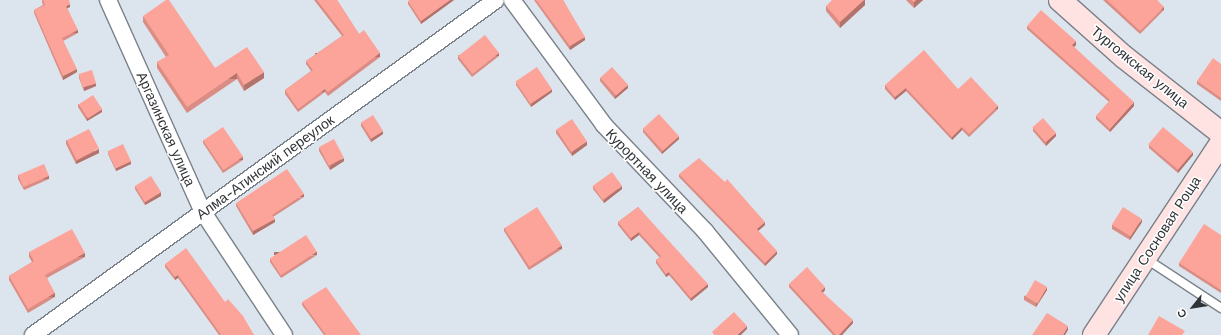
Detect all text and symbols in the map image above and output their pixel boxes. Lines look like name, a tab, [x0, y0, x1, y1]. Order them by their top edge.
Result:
street label: Тургоякская улица	[1088, 22, 1192, 112]
street label: Аргазинская улица	[133, 69, 199, 189]
street label: Алма-Атинский переулок	[193, 111, 337, 223]
street label: Курортная улица	[602, 125, 692, 217]
street label: улица Сосновая Роща	[1110, 173, 1204, 305]
north arrow	[1173, 287, 1213, 327]
text: С	[1175, 307, 1190, 320]

